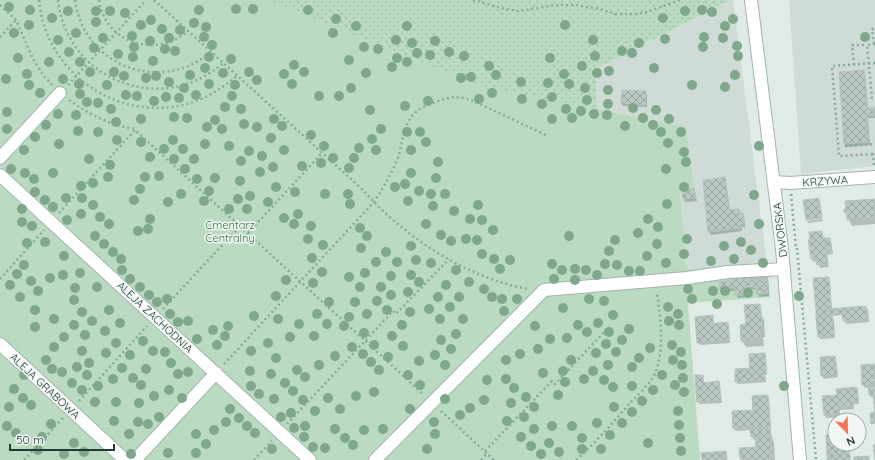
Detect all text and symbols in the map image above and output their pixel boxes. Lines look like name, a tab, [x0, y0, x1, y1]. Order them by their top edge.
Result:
street label: KRZYWA	[802, 172, 848, 190]
street label: DWORSKA	[770, 202, 790, 258]
park label: Cmentarz Centralny	[205, 218, 255, 245]
street label: ALEJA ZACHODNIA	[114, 278, 196, 356]
street label: ALEJA GRABOWA	[7, 350, 83, 422]
north arrow	[827, 412, 867, 452]
scale bar	[10, 426, 114, 452]
text: 50 m	[16, 432, 44, 447]
text: N	[844, 433, 857, 449]

